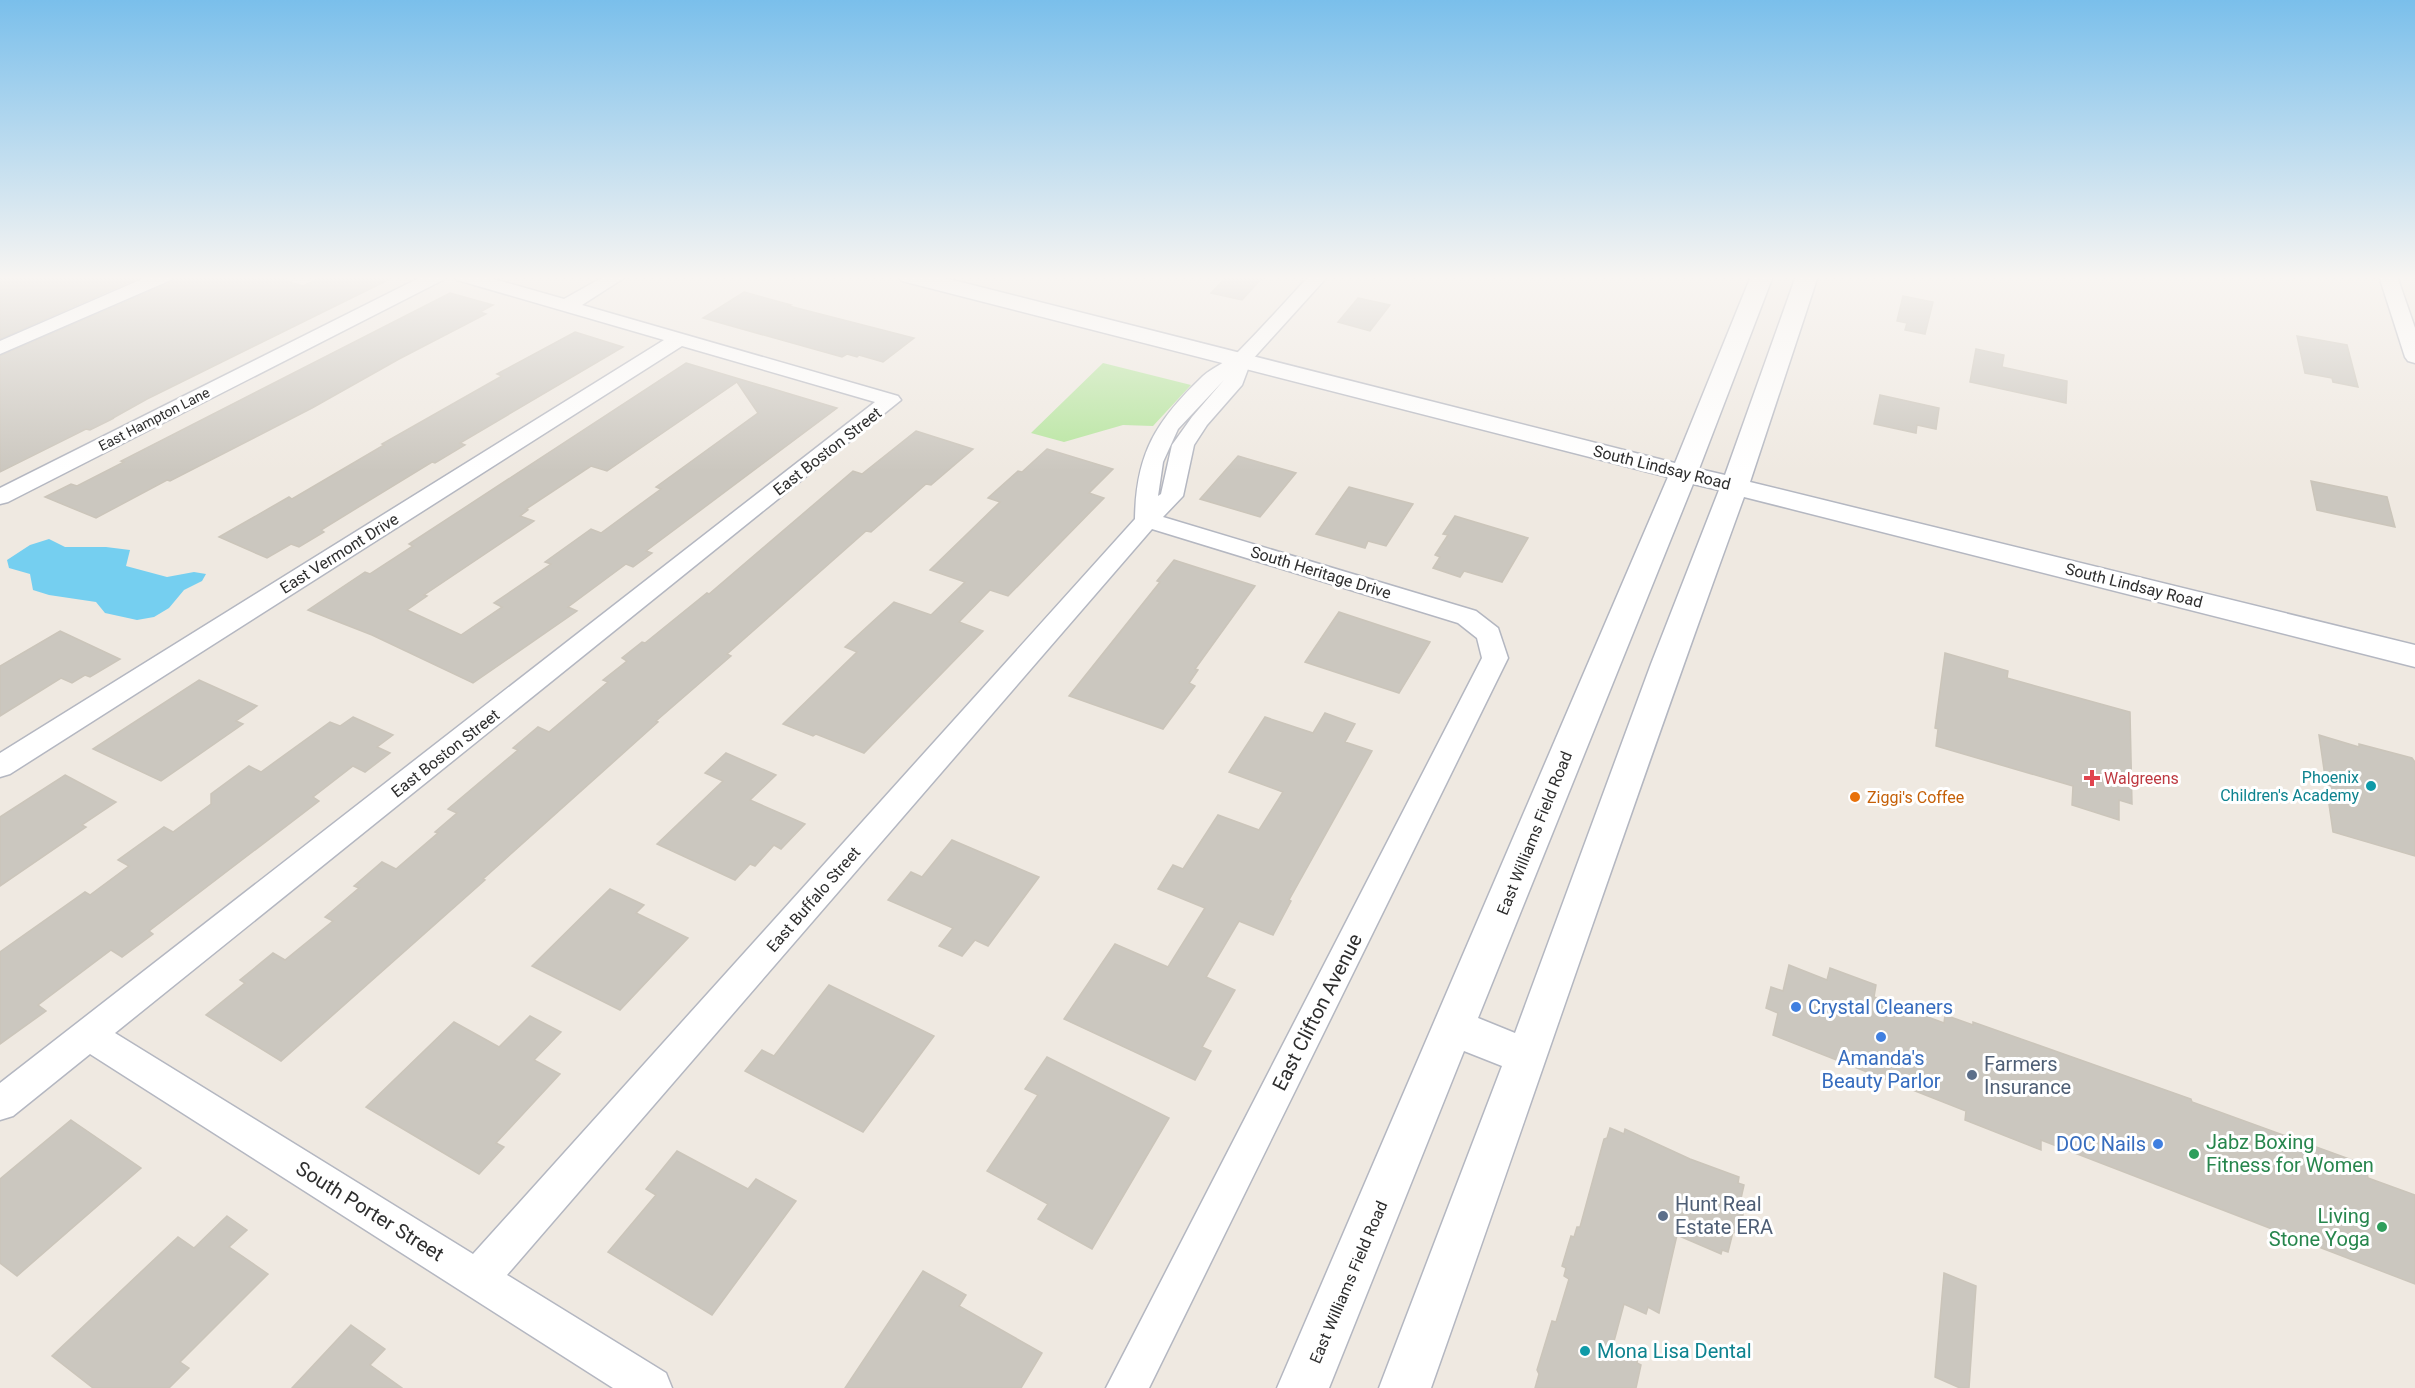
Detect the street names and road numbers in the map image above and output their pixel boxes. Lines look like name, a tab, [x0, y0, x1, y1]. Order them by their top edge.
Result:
street label: East Hampton Lane	[96, 384, 212, 454]
street label: East Boston Street	[770, 403, 885, 499]
street label: South Lindsay Road	[1591, 441, 1733, 494]
street label: East Vermont Drive	[276, 509, 402, 598]
street label: South Heritage Drive	[1248, 542, 1393, 603]
street label: South Lindsay Road	[2063, 559, 2205, 612]
street label: East Boston Street	[388, 705, 503, 801]
street label: East Williams Field Road	[1493, 749, 1576, 918]
street label: East Buffalo Street	[763, 843, 864, 956]
street label: East Clifton Avenue	[1267, 930, 1367, 1094]
street label: South Porter Street	[292, 1156, 448, 1266]
street label: East Williams Field Road	[1306, 1198, 1391, 1366]

